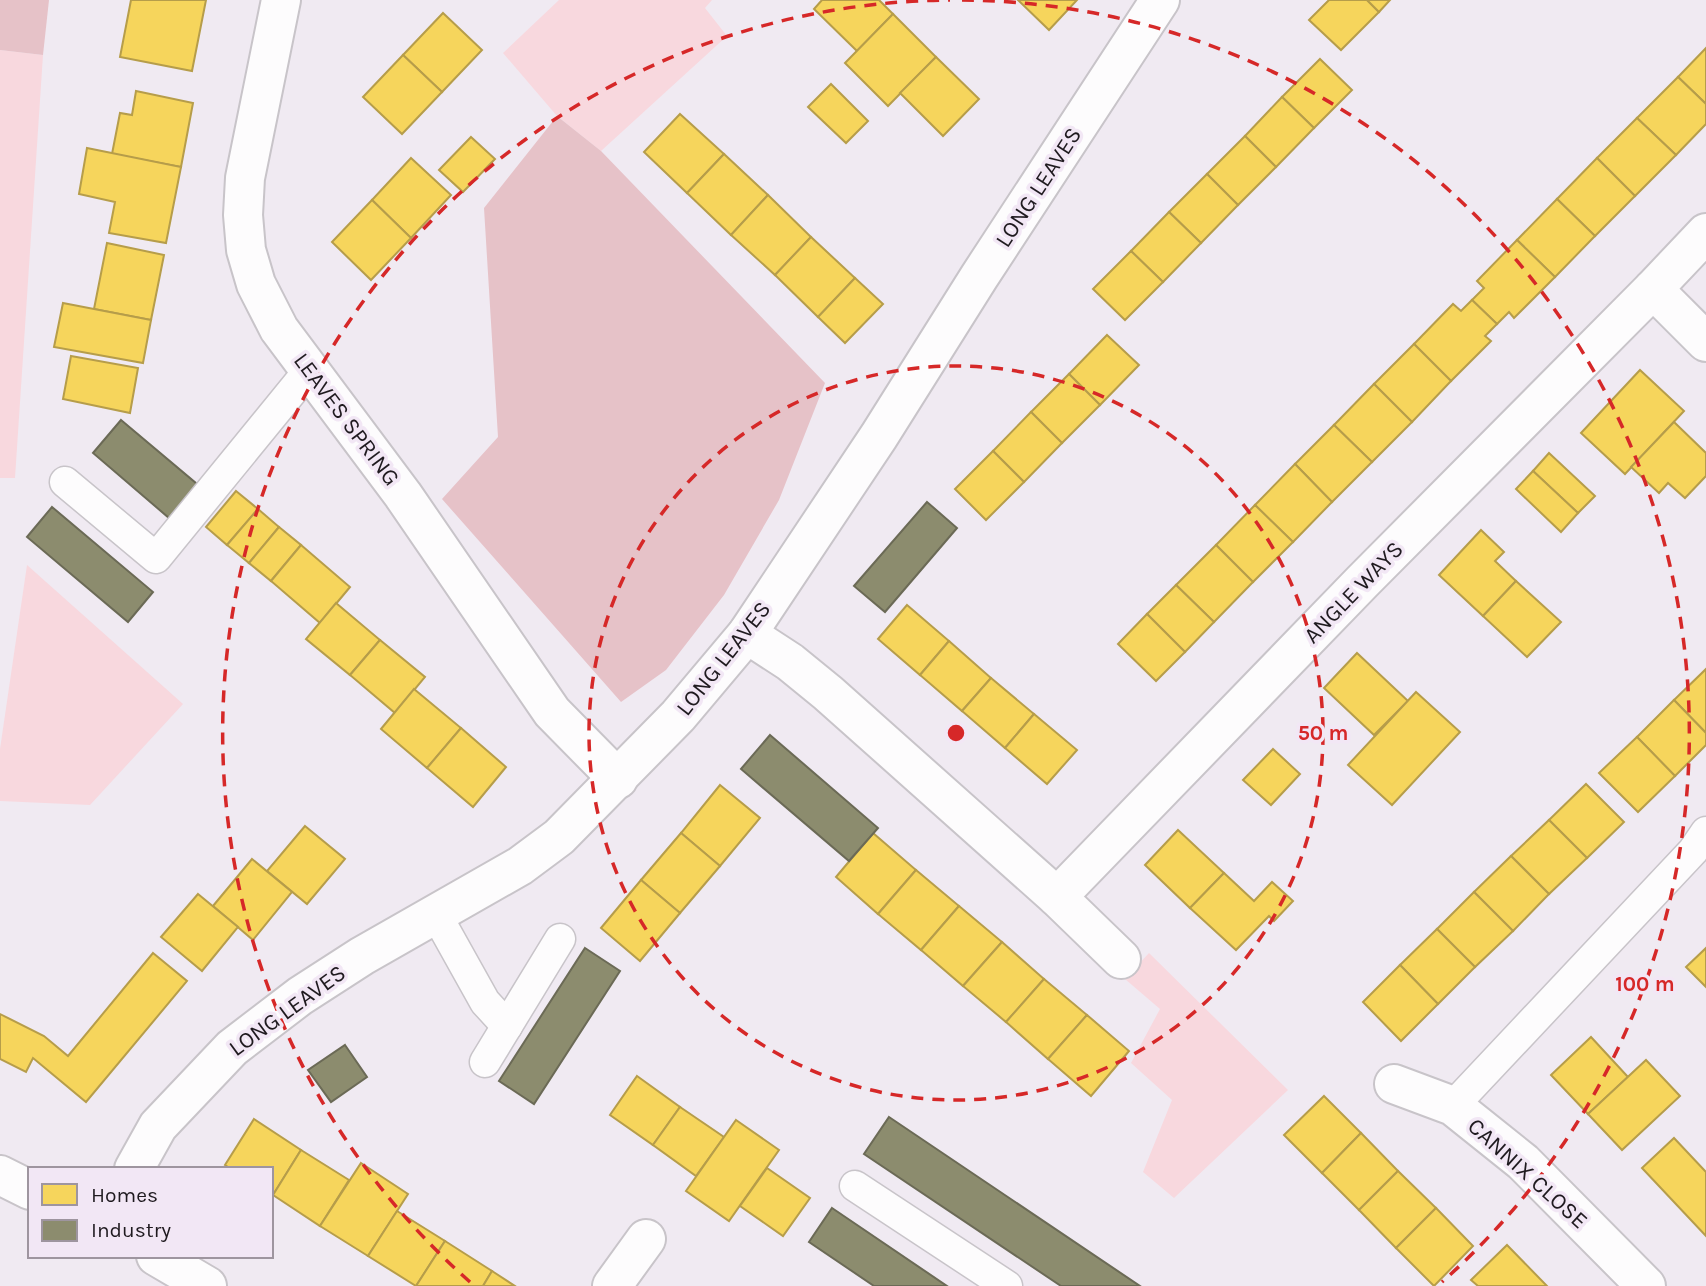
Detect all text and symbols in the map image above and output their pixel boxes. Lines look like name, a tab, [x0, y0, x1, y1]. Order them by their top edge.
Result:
street label: LONG LEAVES	[990, 122, 1087, 252]
street label: LEAVES SPRING	[288, 348, 405, 491]
street label: ANGLE WAYS	[1298, 536, 1409, 649]
street label: LONG LEAVES	[670, 596, 776, 721]
centre of rings	[944, 721, 968, 745]
text: 50 m	[1298, 721, 1348, 745]
street label: LONG LEAVES	[224, 959, 351, 1062]
text: 100 m	[1615, 972, 1675, 996]
street label: CANNIX CLOSE	[1462, 1112, 1593, 1234]
legend	[28, 1167, 273, 1258]
text: Homes	[91, 1183, 158, 1207]
text: Industry	[91, 1218, 171, 1242]

